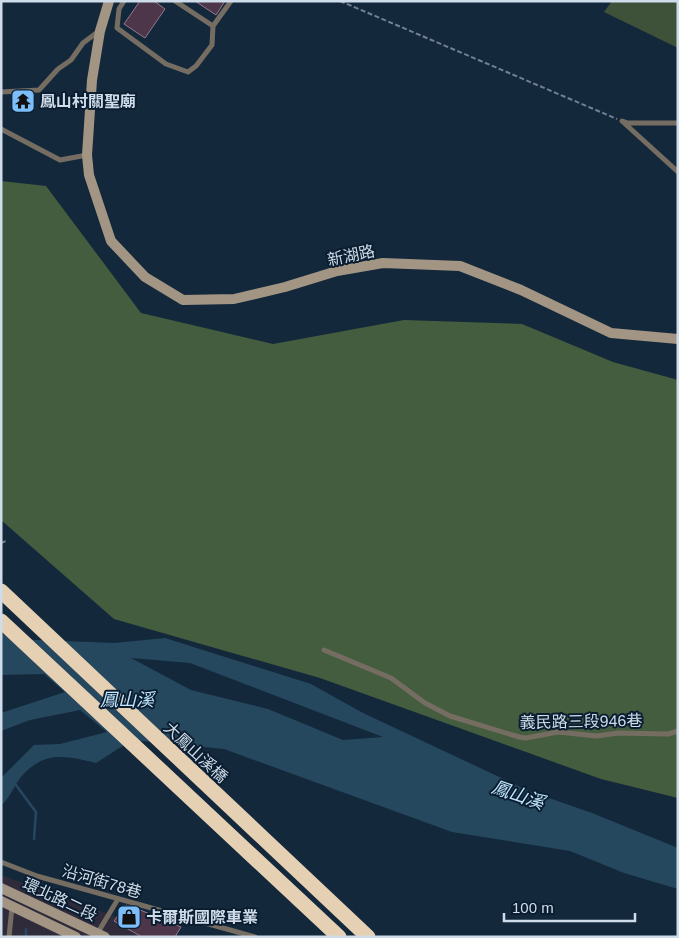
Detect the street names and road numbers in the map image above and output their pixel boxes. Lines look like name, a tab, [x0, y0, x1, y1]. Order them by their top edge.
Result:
street label: 新湖路	[326, 242, 376, 269]
street label: 義民路三段946巷	[520, 712, 642, 731]
street label: 大鳳山溪橋	[161, 719, 231, 786]
street label: 沿河街78巷	[60, 862, 144, 901]
street label: 環北路二段	[20, 875, 100, 924]

